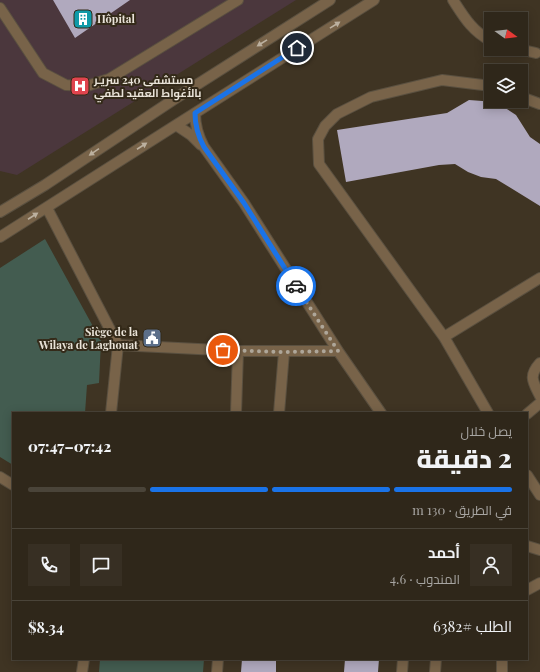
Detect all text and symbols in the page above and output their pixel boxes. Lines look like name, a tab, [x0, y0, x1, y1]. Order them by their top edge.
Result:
building icon: Hôpital	[72, 8, 94, 30]
place label: Hôpital	[97, 11, 135, 26]
north arrow	[484, 12, 528, 56]
map controls	[484, 12, 528, 108]
one-way arrow	[329, 21, 341, 28]
pin	[280, 31, 314, 65]
icon: home	[286, 37, 308, 59]
one-way arrow	[256, 40, 268, 47]
button: layers	[484, 64, 528, 108]
place label: مستشفى 240 سريـر بالأغواط العقيد لطفي	[93, 72, 202, 103]
hospital icon: مستشفى 240 سريـر بالأغواط العقيد لطفي	[69, 75, 91, 97]
one-way arrow	[137, 142, 147, 150]
one-way arrow	[88, 149, 100, 156]
one-way arrow	[27, 213, 39, 220]
courier	[276, 266, 316, 306]
icon: car	[285, 275, 307, 297]
place label: Siège de la Wilaya de Laghouat	[38, 324, 138, 352]
public building icon: Siège de la Wilaya de Laghouat	[141, 327, 163, 349]
pin	[206, 333, 240, 367]
icon: bag	[212, 339, 234, 361]
text: يصل خلال	[461, 422, 512, 439]
text: 07:42–07:47	[28, 436, 111, 456]
text: 2 دقيقة	[417, 440, 512, 475]
text: في الطريق · 130 m	[412, 501, 512, 518]
text: أحمد	[428, 542, 460, 562]
button: phone	[28, 544, 70, 586]
button: chat	[80, 544, 122, 586]
button: person	[470, 544, 512, 586]
text: المندوب · 4.6	[390, 570, 460, 587]
text: الطلب #6382	[433, 616, 512, 636]
text: $8.34	[28, 617, 64, 637]

